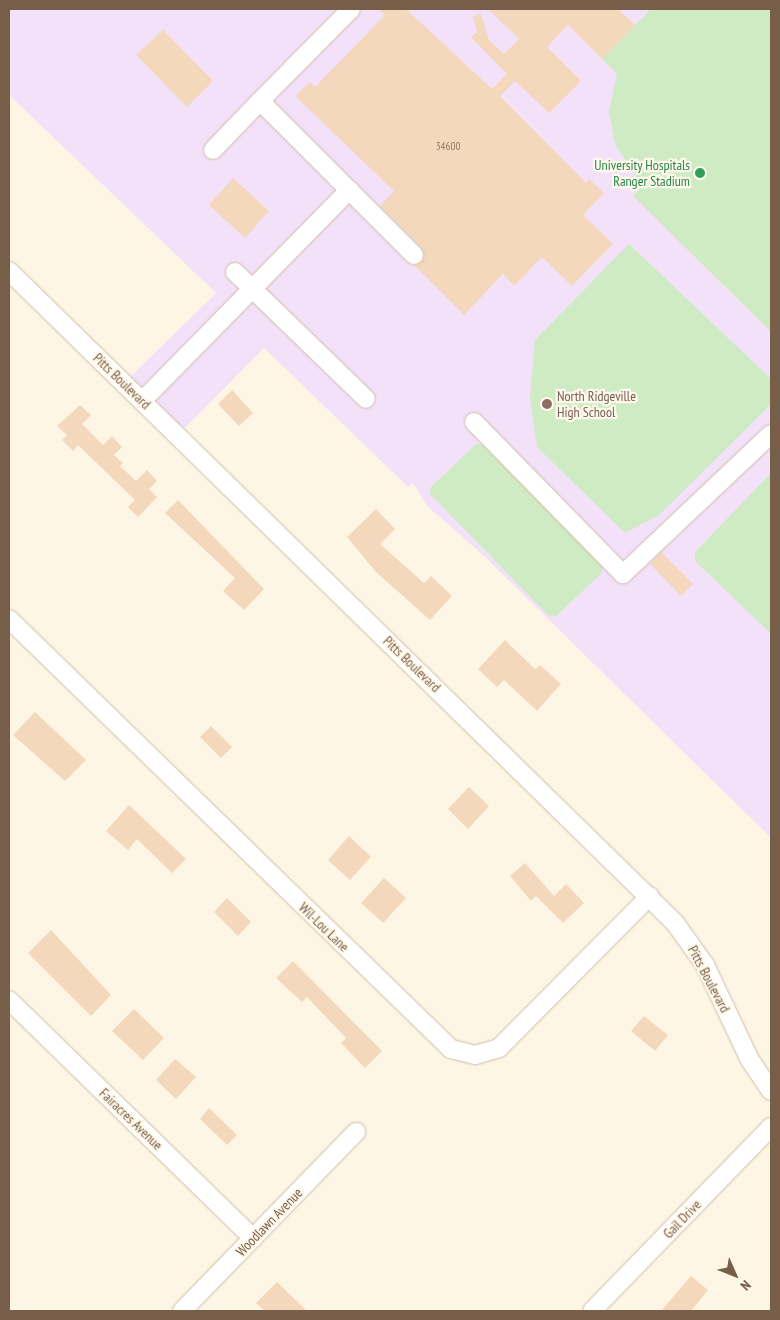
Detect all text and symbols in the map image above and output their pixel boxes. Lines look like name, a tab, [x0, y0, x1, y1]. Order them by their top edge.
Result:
house number: 34600	[436, 139, 460, 153]
place label: University Hospitals Ranger Stadium	[594, 157, 690, 190]
marker: University Hospitals Ranger Stadium	[694, 167, 706, 179]
street label: Pitts Boulevard	[90, 350, 154, 412]
place label: North Ridgeville High School	[557, 388, 636, 421]
marker: North Ridgeville High School	[541, 398, 553, 410]
street label: Pitts Boulevard	[380, 633, 444, 695]
street label: Wil-Lou Lane	[295, 899, 353, 955]
street label: Pitts Boulevard	[684, 943, 734, 1015]
street label: Fairacres Avenue	[96, 1085, 166, 1153]
street label: Woodlawn Avenue	[232, 1184, 306, 1260]
street label: Gail Drive	[660, 1196, 704, 1242]
north arrow	[710, 1250, 760, 1300]
text: N	[737, 1276, 755, 1294]

